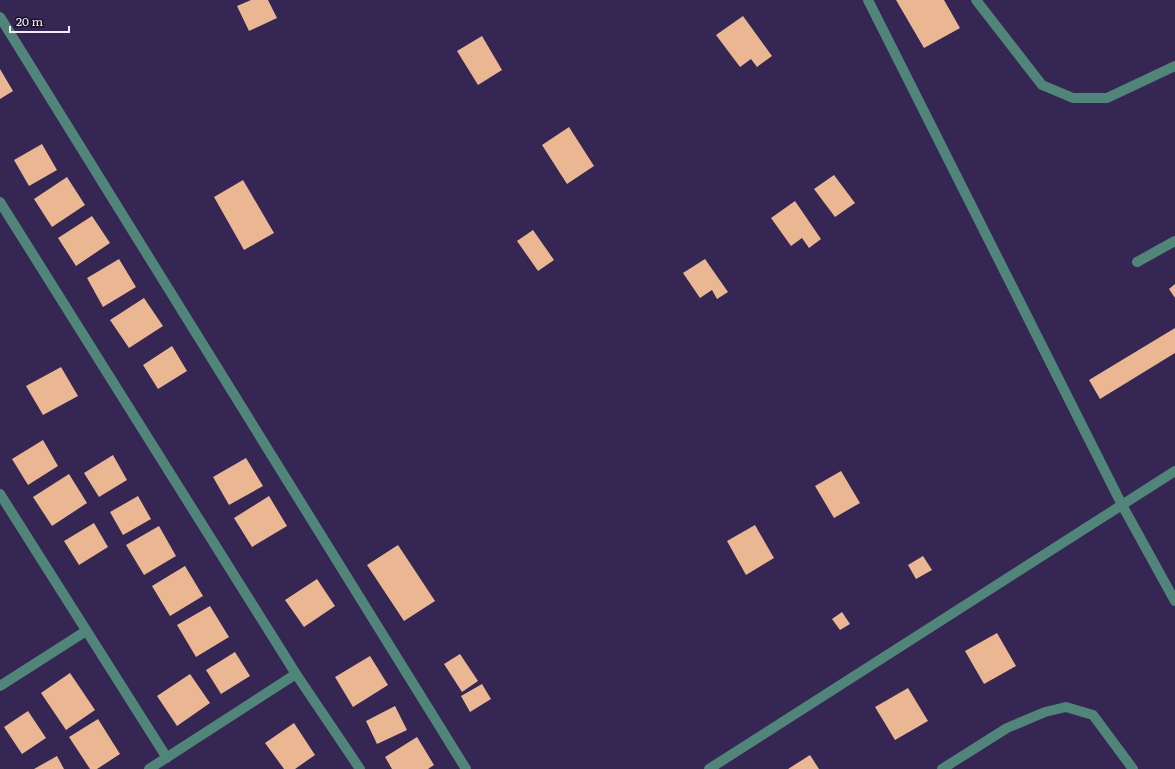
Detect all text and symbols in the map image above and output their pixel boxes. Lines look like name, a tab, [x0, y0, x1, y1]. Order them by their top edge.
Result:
scale bar	[10, 8, 69, 34]
text: 20 m	[16, 12, 43, 30]

